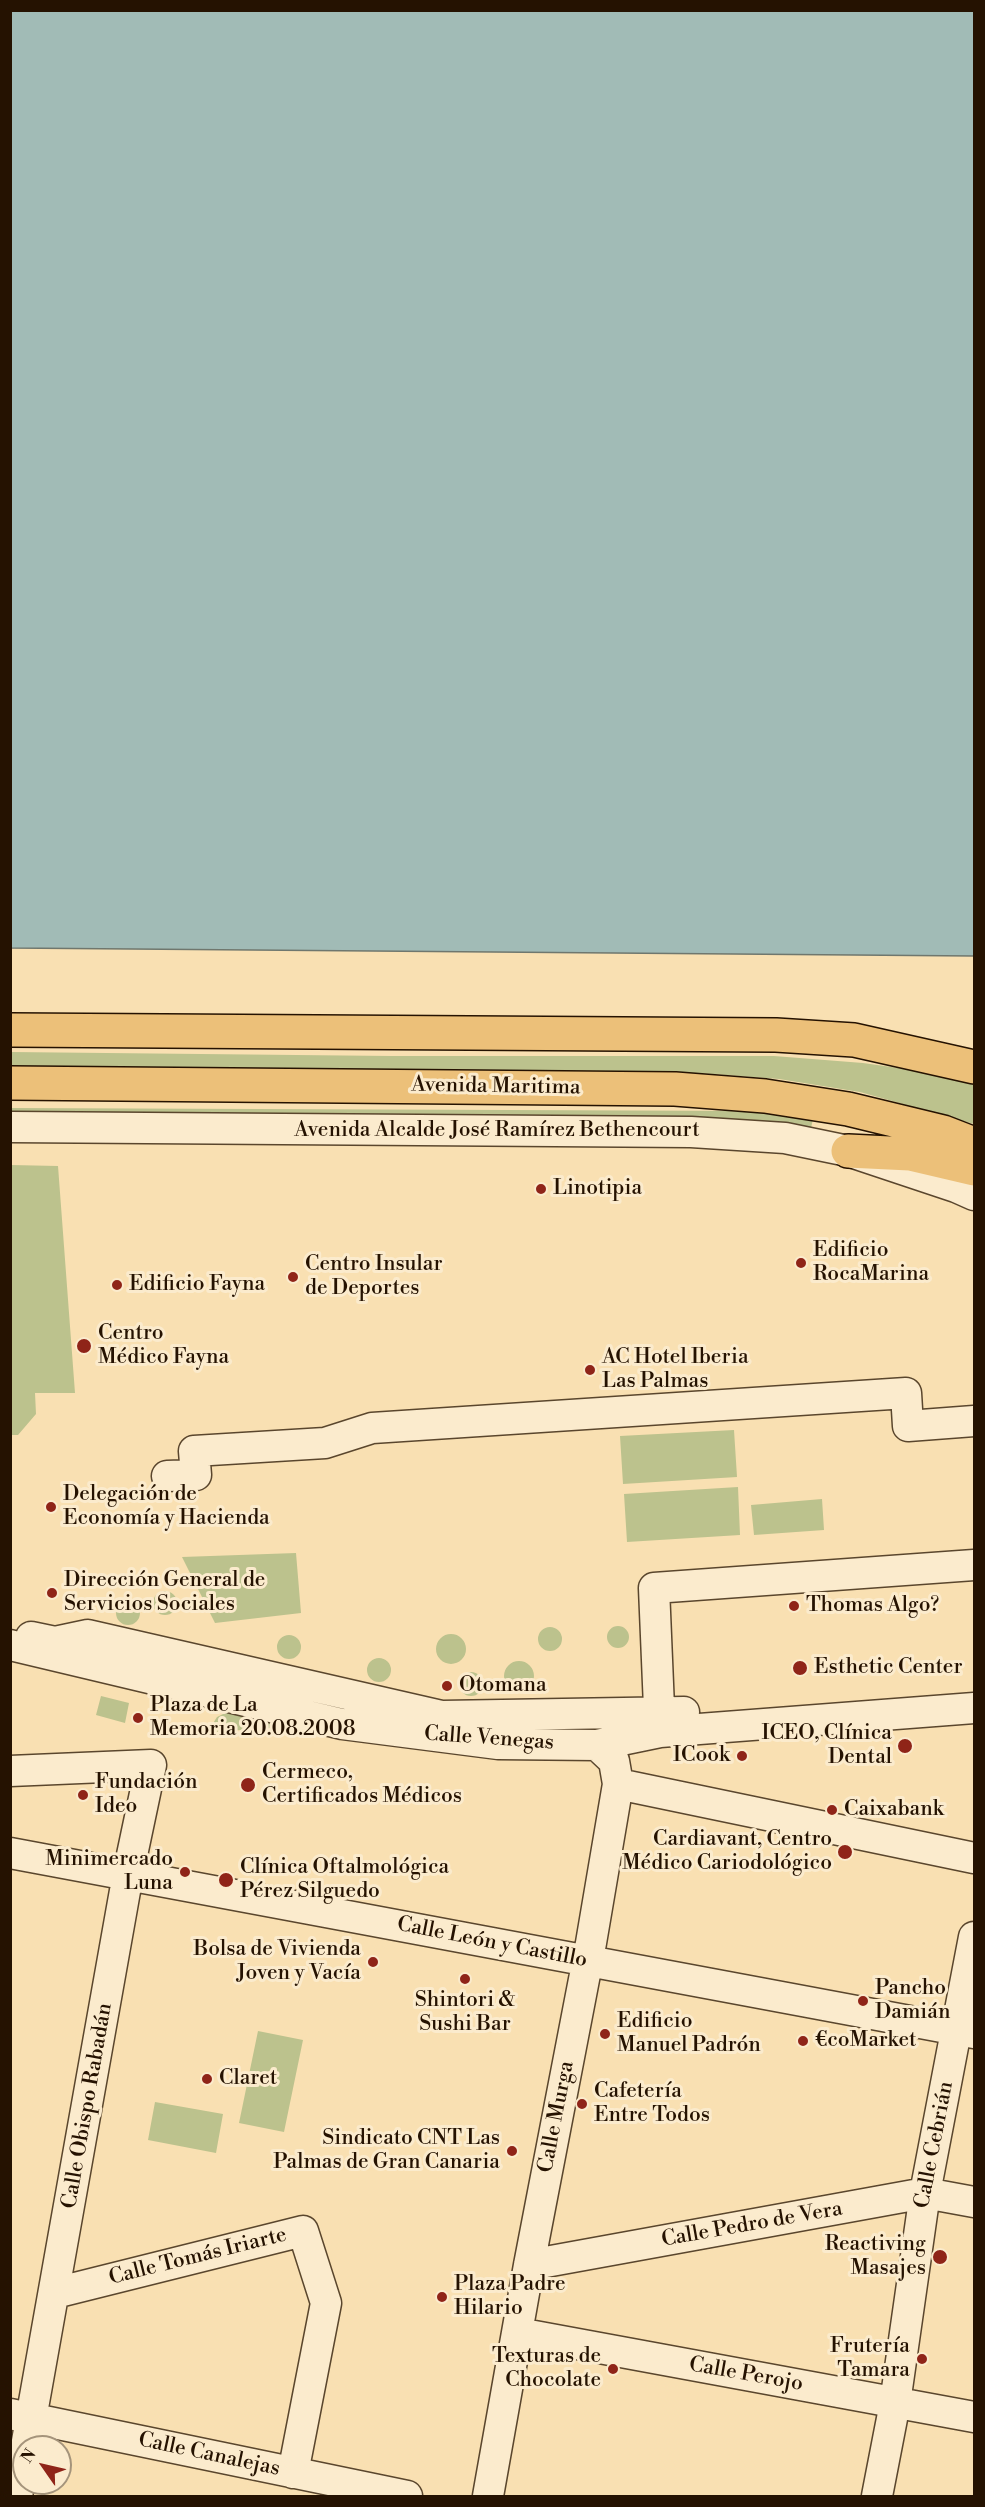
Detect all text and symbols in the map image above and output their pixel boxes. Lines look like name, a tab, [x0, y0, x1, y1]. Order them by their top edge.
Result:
street label: Avenida Maritima	[411, 1073, 581, 1101]
street label: Avenida Alcalde José Ramírez Bethencourt	[294, 1118, 700, 1144]
place label: Linotipia	[553, 1176, 642, 1202]
marker: Linotipia	[534, 1182, 548, 1196]
place label: Edificio RocaMarina	[813, 1238, 929, 1288]
place label: Centro Insular de Deportes	[305, 1252, 442, 1302]
marker: Edificio RocaMarina	[794, 1256, 808, 1270]
marker: Centro Insular de Deportes	[286, 1270, 300, 1284]
place label: Edificio Fayna	[129, 1272, 265, 1298]
marker: Edificio Fayna	[110, 1278, 124, 1292]
place label: Centro Médico Fayna	[98, 1321, 229, 1371]
marker: Centro Médico Fayna	[75, 1337, 93, 1355]
place label: AC Hotel Iberia Las Palmas	[602, 1345, 749, 1395]
marker: AC Hotel Iberia Las Palmas	[583, 1363, 597, 1377]
place label: Delegación de Economía y Hacienda	[63, 1482, 270, 1532]
marker: Delegación de Economía y Hacienda	[44, 1500, 58, 1514]
place label: Dirección General de Servicios Sociales	[64, 1568, 265, 1618]
marker: Dirección General de Servicios Sociales	[45, 1586, 59, 1600]
place label: Thomas Algo?	[806, 1593, 939, 1619]
marker: Thomas Algo?	[787, 1599, 801, 1613]
place label: Esthetic Center	[814, 1655, 962, 1681]
marker: Esthetic Center	[791, 1659, 809, 1677]
place label: Otomana	[459, 1673, 547, 1699]
marker: Otomana	[440, 1679, 454, 1693]
place label: Plaza de La Memoria 20.08.2008	[150, 1693, 356, 1743]
marker: Plaza de La Memoria 20.08.2008	[131, 1711, 145, 1725]
place label: ICEO, Clínica Dental	[761, 1721, 892, 1771]
street label: Calle Venegas	[423, 1722, 555, 1756]
marker: ICEO, Clínica Dental	[896, 1737, 914, 1755]
place label: ICook	[673, 1743, 730, 1769]
marker: ICook	[735, 1749, 749, 1763]
place label: Cermeco, Certificados Médicos	[262, 1760, 462, 1810]
place label: Fundación Ideo	[95, 1770, 198, 1820]
marker: Cermeco, Certificados Médicos	[239, 1776, 257, 1794]
marker: Fundación Ideo	[76, 1788, 90, 1802]
place label: Caixabank	[844, 1797, 944, 1823]
marker: Caixabank	[825, 1803, 839, 1817]
place label: Cardiavant, Centro Médico Cariodológico	[622, 1827, 832, 1877]
marker: Cardiavant, Centro Médico Cariodológico	[836, 1843, 854, 1861]
place label: Minimercado Luna	[45, 1847, 173, 1897]
place label: Clínica Oftalmológica Pérez Silguedo	[240, 1855, 449, 1905]
marker: Minimercado Luna	[178, 1865, 192, 1879]
marker: Clínica Oftalmológica Pérez Silguedo	[217, 1871, 235, 1889]
street label: Calle León y Castillo	[395, 1912, 589, 1974]
place label: Bolsa de Vivienda Joven y Vacía	[193, 1937, 361, 1987]
marker: Bolsa de Vivienda Joven y Vacía	[366, 1955, 380, 1969]
marker: Shintori & Sushi Bar	[458, 1972, 472, 1986]
place label: Pancho Damián	[875, 1976, 950, 2026]
place label: Shintori & Sushi Bar	[415, 1988, 515, 2038]
marker: Pancho Damián	[856, 1994, 870, 2008]
street label: Calle Obispo Rabadán	[57, 2001, 119, 2211]
place label: Edificio Manuel Padrón	[617, 2009, 761, 2059]
marker: Edificio Manuel Padrón	[598, 2027, 612, 2041]
place label: €coMarket	[815, 2028, 916, 2054]
marker: €coMarket	[796, 2034, 810, 2048]
street label: Calle Murga	[534, 2059, 580, 2175]
place label: Claret	[219, 2066, 277, 2092]
marker: Claret	[200, 2072, 214, 2086]
place label: Cafetería Entre Todos	[594, 2079, 710, 2129]
street label: Calle Cebrián	[910, 2079, 960, 2211]
marker: Cafetería Entre Todos	[575, 2097, 589, 2111]
place label: Sindicato CNT Las Palmas de Gran Canaria	[273, 2126, 500, 2176]
marker: Sindicato CNT Las Palmas de Gran Canaria	[505, 2144, 519, 2158]
street label: Calle Pedro de Vera	[660, 2197, 844, 2253]
street label: Calle Tomás Iriarte	[107, 2223, 289, 2291]
place label: Reactiving Masajes	[825, 2232, 926, 2282]
marker: Reactiving Masajes	[931, 2248, 949, 2266]
place label: Plaza Padre Hilario	[454, 2272, 566, 2322]
marker: Plaza Padre Hilario	[435, 2290, 449, 2304]
place label: Frutería Tamara	[830, 2334, 910, 2384]
place label: Texturas de Chocolate	[492, 2344, 601, 2394]
marker: Frutería Tamara	[915, 2352, 929, 2366]
street label: Calle Perojo	[687, 2353, 805, 2397]
marker: Texturas de Chocolate	[606, 2362, 620, 2376]
street label: Calle Canalejas	[136, 2428, 282, 2482]
north arrow	[12, 2435, 72, 2495]
text: N	[17, 2445, 41, 2467]

